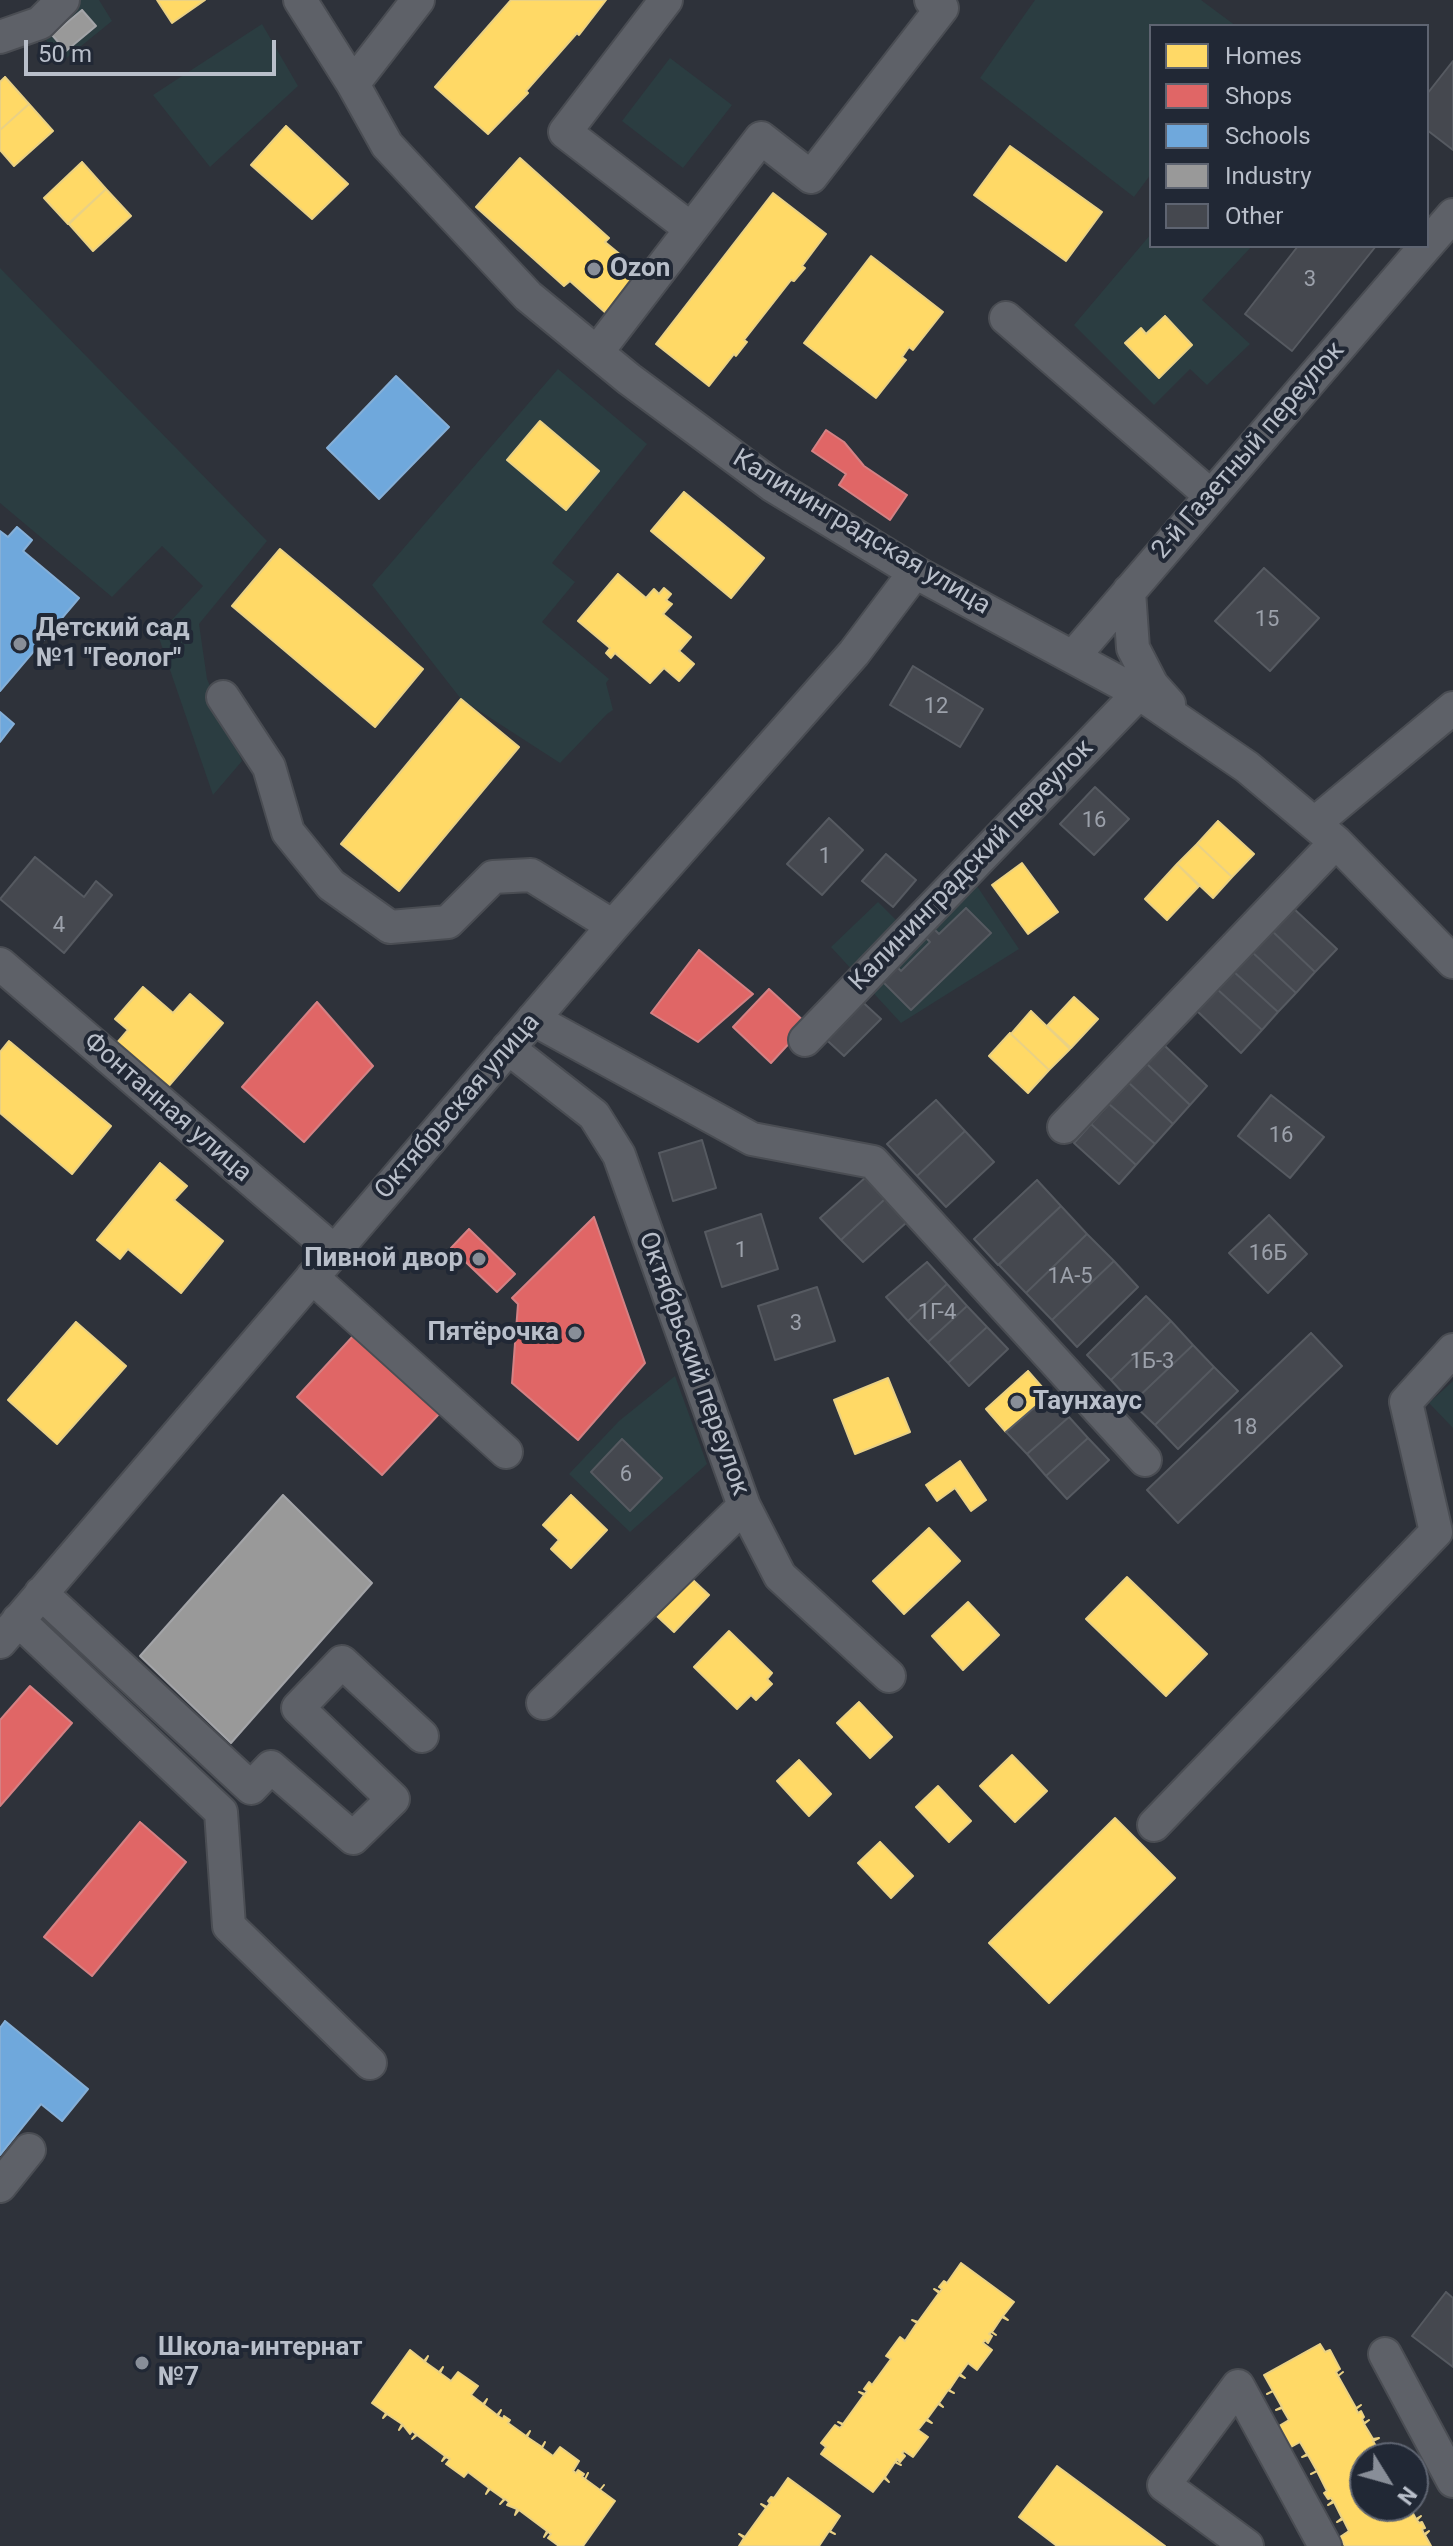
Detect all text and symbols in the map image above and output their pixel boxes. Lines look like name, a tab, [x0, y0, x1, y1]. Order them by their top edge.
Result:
scale bar	[28, 24, 280, 74]
legend	[1149, 24, 1429, 248]
text: 50 m	[38, 40, 92, 68]
text: Homes	[1225, 42, 1302, 70]
text: Shops	[1225, 82, 1292, 110]
text: Schools	[1225, 122, 1311, 150]
text: Industry	[1225, 162, 1311, 190]
text: Other	[1225, 202, 1283, 230]
place label: Ozon	[610, 253, 670, 285]
marker: Ozon	[585, 260, 603, 278]
house number: 3	[1304, 267, 1316, 293]
street label: 2-й Газетный переулок	[1146, 336, 1352, 566]
street label: Калининградская улица	[726, 444, 996, 622]
house number: 15	[1255, 607, 1279, 633]
place label: Детский сад №1 "Геолог"	[36, 613, 190, 674]
marker: Детский сад №1 "Геолог"	[11, 635, 29, 653]
house number: 12	[924, 694, 948, 720]
street label: Калининградский переулок	[843, 734, 1101, 998]
house number: 16	[1082, 808, 1106, 834]
house number: 1	[819, 844, 831, 870]
house number: 4	[53, 913, 65, 939]
street label: Октябрьская улица	[369, 1008, 547, 1206]
street label: Фонтанная улица	[77, 1027, 257, 1189]
house number: 16	[1269, 1123, 1293, 1149]
street label: Октябрьский переулок	[631, 1228, 755, 1500]
house number: 1	[735, 1238, 747, 1264]
house number: 16Б	[1249, 1241, 1287, 1267]
place label: Пивной двор	[304, 1243, 463, 1275]
marker: Пивной двор	[470, 1250, 488, 1268]
house number: 1А-5	[1047, 1264, 1093, 1290]
house number: 1Г-4	[918, 1300, 956, 1326]
house number: 3	[790, 1311, 802, 1337]
place label: Пятёрочка	[427, 1317, 559, 1349]
marker: Пятёрочка	[566, 1324, 584, 1342]
house number: 1Б-3	[1130, 1349, 1174, 1375]
place label: Таунхаус	[1033, 1386, 1142, 1418]
marker: Таунхаус	[1008, 1393, 1026, 1411]
house number: 18	[1233, 1415, 1257, 1441]
house number: 6	[620, 1462, 632, 1488]
place label: Школа-интернат №7	[158, 2332, 363, 2394]
marker: Школа-интернат №7	[133, 2354, 151, 2372]
north arrow	[1349, 2442, 1429, 2522]
text: N	[1392, 2482, 1422, 2509]

